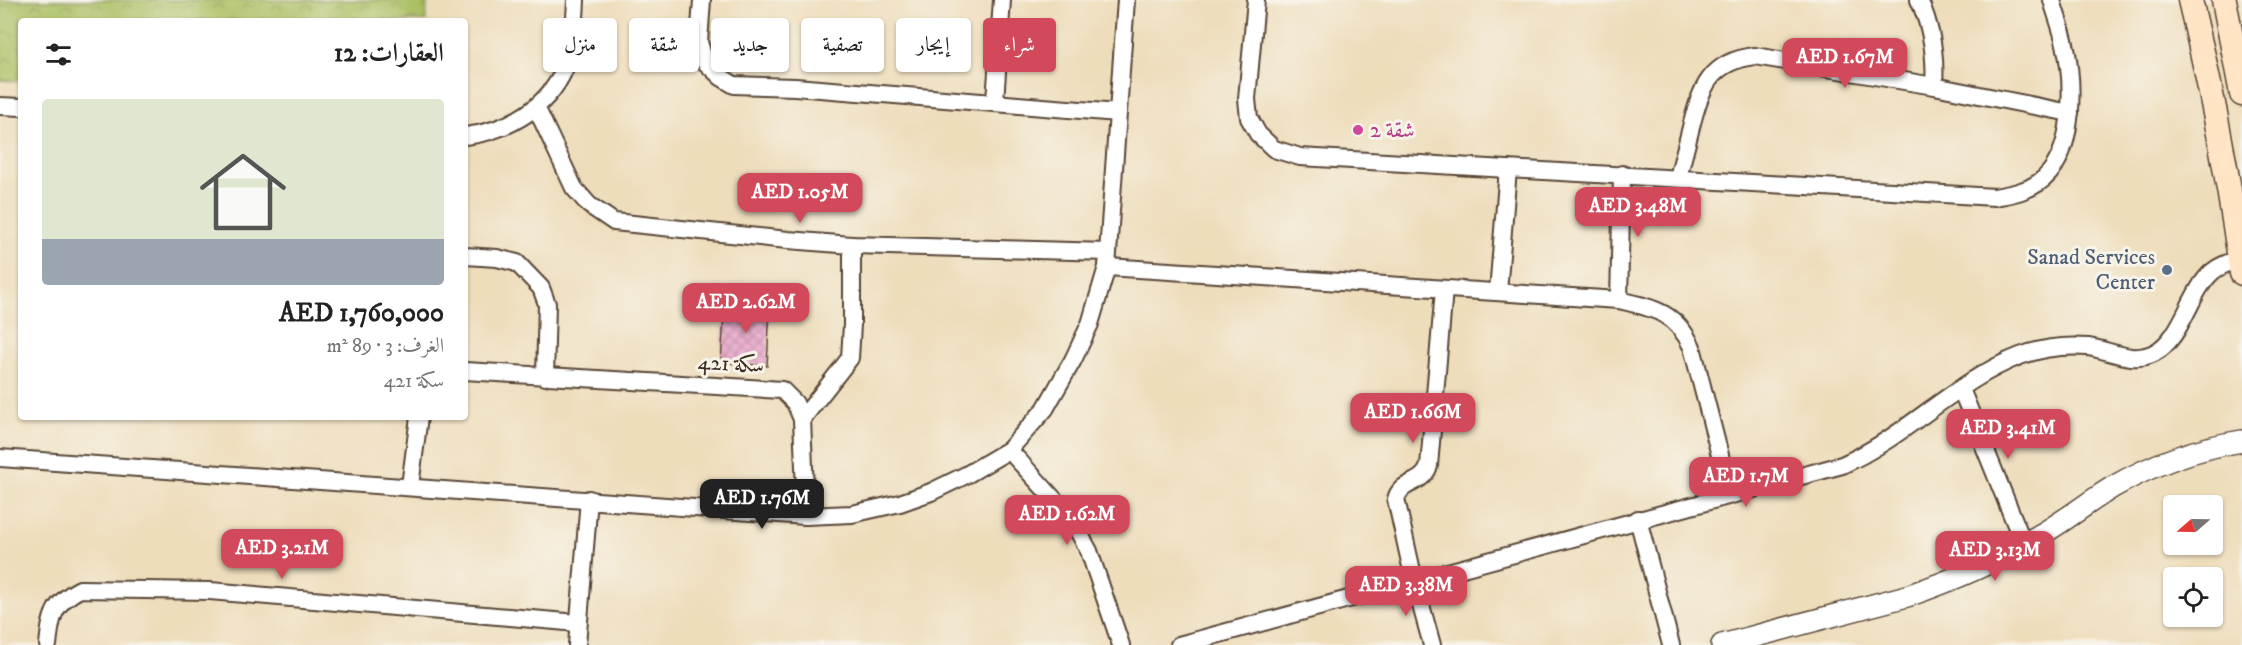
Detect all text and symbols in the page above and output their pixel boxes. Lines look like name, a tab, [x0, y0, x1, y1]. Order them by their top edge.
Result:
chip: منزل	[543, 18, 617, 72]
chip: شقة	[629, 18, 699, 72]
chip: جديد	[711, 18, 789, 72]
chip: تصفية	[801, 18, 884, 72]
chip: إيجار	[896, 18, 971, 72]
chip: شراء	[983, 18, 1056, 72]
text: العقارات: 12	[334, 37, 444, 70]
icon: filters	[42, 38, 75, 71]
pin: AED 1.67M	[1776, 38, 1914, 89]
text: AED 1.67M	[1796, 45, 1894, 70]
place label: شقة 2	[1370, 117, 1415, 144]
marker: شقة 2	[1351, 123, 1365, 137]
icon: home	[189, 138, 297, 246]
pin: AED 1.05M	[731, 173, 869, 224]
text: AED 1.05M	[751, 180, 849, 205]
pin: AED 3.48M	[1569, 187, 1707, 238]
text: AED 3.48M	[1589, 194, 1687, 219]
place label: Sanad Services Center	[2027, 244, 2156, 296]
marker: Sanad Services Center	[2160, 263, 2174, 277]
pin: AED 2.62M	[677, 283, 815, 334]
text: AED 2.62M	[696, 290, 796, 315]
text: AED 1,760,000	[279, 297, 444, 330]
text: الغرف: 3 · 89 m²	[327, 334, 444, 359]
street label: سكة 421	[697, 349, 765, 379]
text: سكة 421	[384, 369, 444, 394]
pin: AED 1.66M	[1344, 393, 1482, 444]
text: AED 1.66M	[1364, 400, 1462, 425]
pin: AED 3.41M	[1939, 409, 2077, 460]
text: AED 3.41M	[1960, 416, 2056, 441]
pin: AED 1.7M	[1684, 457, 1808, 508]
text: AED 1.7M	[1703, 464, 1789, 489]
pin: AED 1.76M	[693, 479, 831, 530]
text: AED 1.76M	[714, 486, 810, 511]
pin: AED 1.62M	[998, 495, 1136, 546]
north arrow	[2163, 495, 2223, 555]
map controls	[2163, 495, 2223, 627]
text: AED 1.62M	[1019, 502, 1115, 527]
pin: AED 3.21M	[213, 529, 351, 580]
pin: AED 3.13M	[1926, 531, 2064, 582]
text: AED 3.21M	[235, 536, 329, 561]
text: AED 3.13M	[1949, 538, 2041, 563]
pin: AED 3.38M	[1337, 566, 1475, 617]
button: locate	[2163, 567, 2223, 627]
text: AED 3.38M	[1359, 573, 1453, 598]

